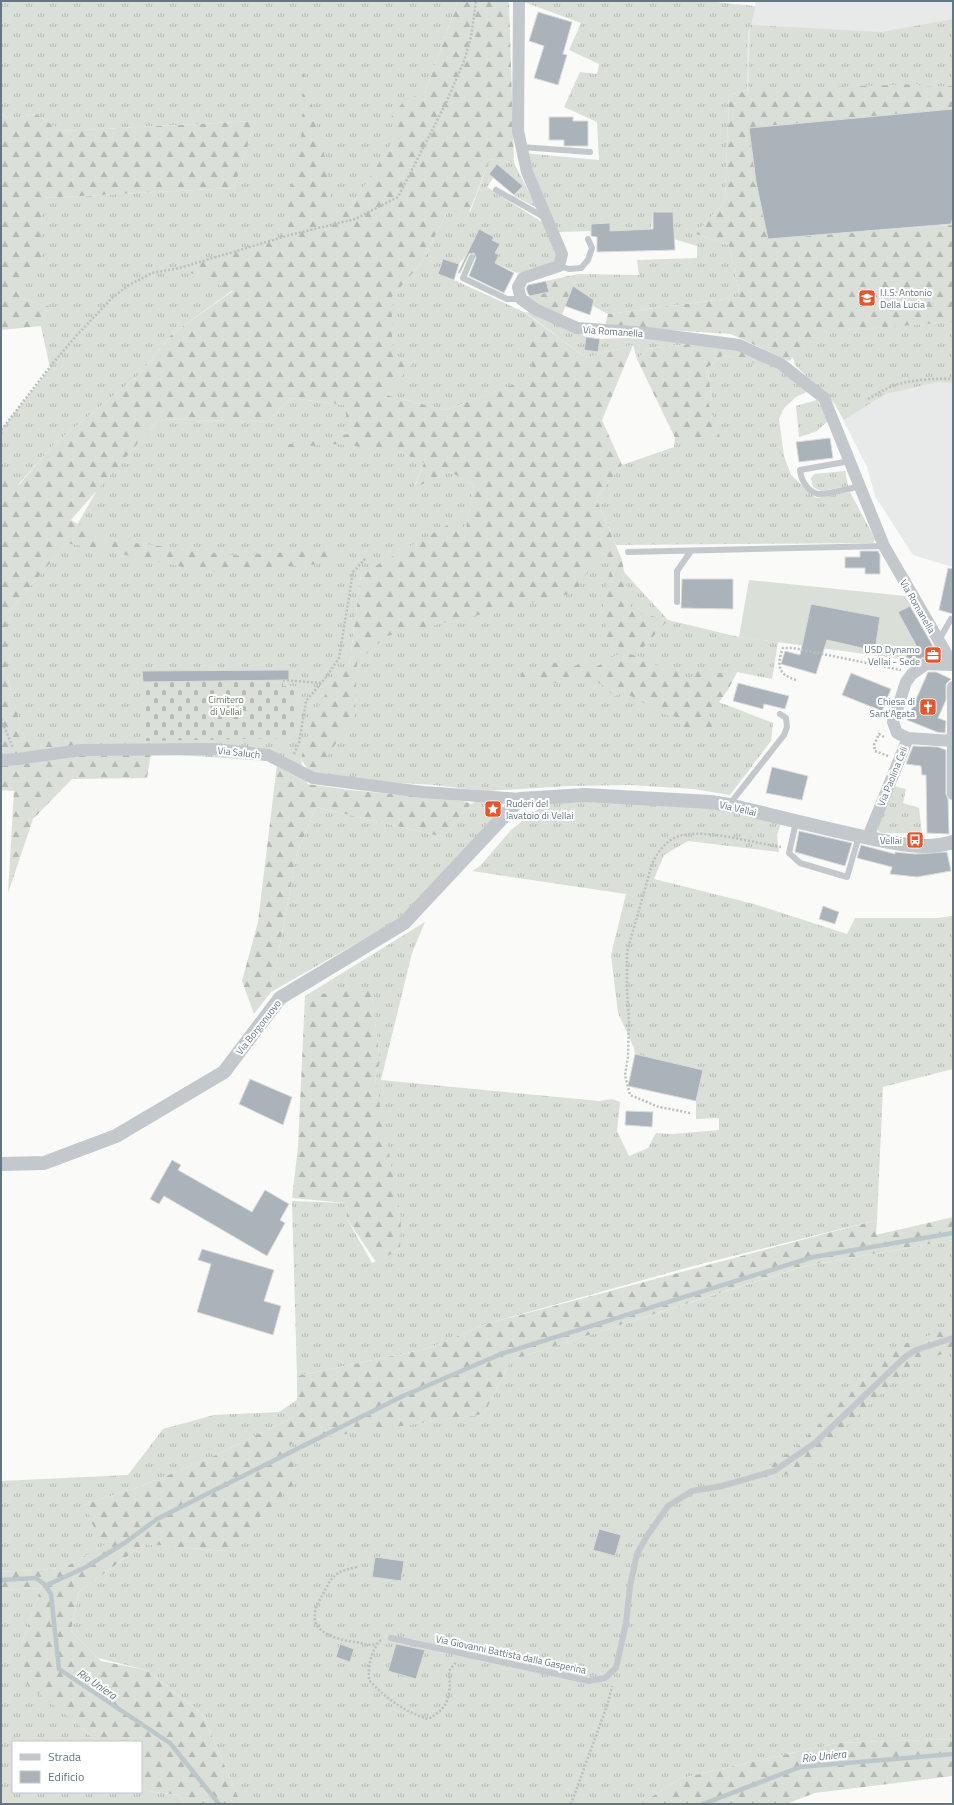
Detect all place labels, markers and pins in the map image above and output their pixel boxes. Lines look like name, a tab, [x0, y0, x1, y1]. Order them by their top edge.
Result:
place label: I.I.S. Antonio Della Lucia	[880, 285, 932, 312]
school or university icon: I.I.S. Antonio Della Lucia	[857, 288, 877, 308]
place label: USD Dynamo Vellai - Sede	[864, 642, 920, 669]
office icon: USD Dynamo Vellai - Sede	[923, 645, 943, 665]
place label: Chiesa di Sant'Agata	[870, 694, 915, 721]
church icon: Chiesa di Sant'Agata	[918, 697, 938, 717]
place label: Ruderi del lavatoio di Vellai	[506, 796, 574, 823]
place icon: Ruderi del lavatoio di Vellai	[483, 799, 503, 819]
bus stop icon: Vellai	[905, 830, 925, 850]
place label: Vellai	[880, 833, 902, 848]

